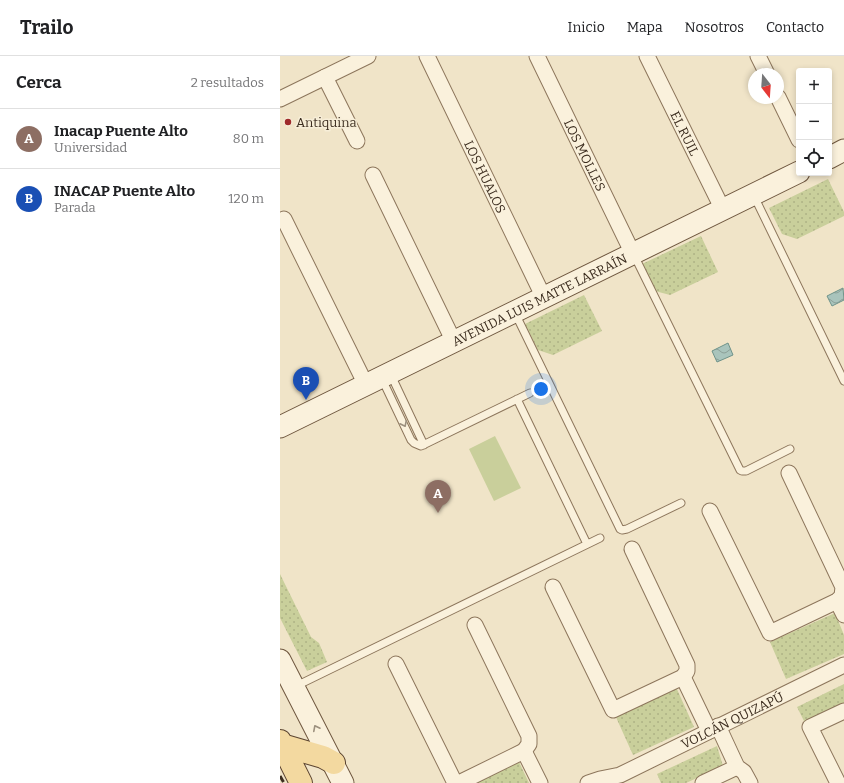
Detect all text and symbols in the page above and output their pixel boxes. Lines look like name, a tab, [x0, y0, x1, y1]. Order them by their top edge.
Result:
text: Trailo	[20, 16, 73, 39]
text: Inicio	[568, 19, 605, 36]
text: Mapa	[627, 19, 663, 36]
text: Nosotros	[685, 19, 744, 36]
text: Contacto	[766, 19, 824, 36]
north arrow	[748, 68, 784, 104]
map controls	[796, 68, 832, 176]
button: +	[796, 68, 832, 104]
text: Cerca	[16, 72, 61, 93]
text: 2 resultados	[191, 75, 264, 90]
button: −	[796, 104, 832, 140]
street label: EL RUIL	[667, 109, 702, 158]
place label: Antiquina	[296, 115, 357, 130]
marker: Antiquina	[283, 117, 293, 127]
street label: LOS MOLLES	[561, 117, 608, 194]
text: Inacap Puente Alto	[54, 122, 188, 140]
text: A	[24, 131, 34, 146]
text: 80 m	[233, 131, 264, 146]
street label: LOS HUALOS	[461, 138, 509, 216]
text: Universidad	[54, 140, 127, 155]
button: locate	[796, 140, 832, 176]
text: INACAP Puente Alto	[54, 182, 195, 200]
text: B	[25, 191, 33, 206]
text: 120 m	[228, 191, 264, 206]
text: Parada	[54, 200, 96, 215]
street label: AVENIDA LUIS MATTE LARRAÍN	[450, 251, 629, 349]
pin: B	[293, 367, 319, 400]
your location	[531, 379, 551, 399]
one-way arrow	[399, 420, 407, 428]
pin: A	[425, 480, 451, 513]
street label: VOLCÁN QUIZAPÚ	[679, 689, 786, 752]
one-way arrow	[313, 725, 320, 733]

